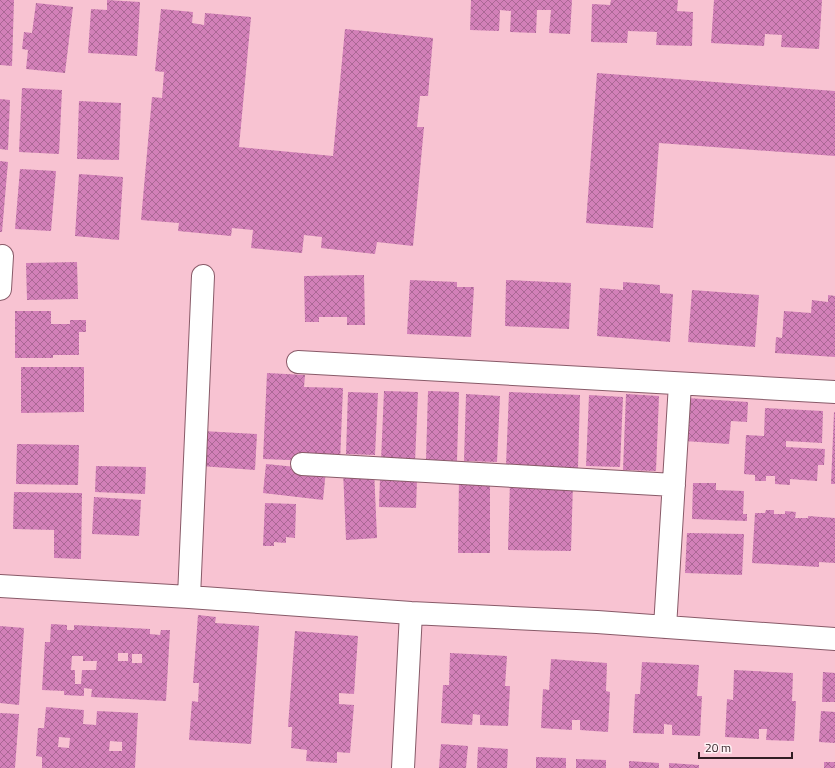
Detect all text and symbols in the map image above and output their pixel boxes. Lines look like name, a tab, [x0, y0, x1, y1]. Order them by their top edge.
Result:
scale bar	[699, 734, 792, 760]
text: 20 m	[705, 738, 731, 757]

